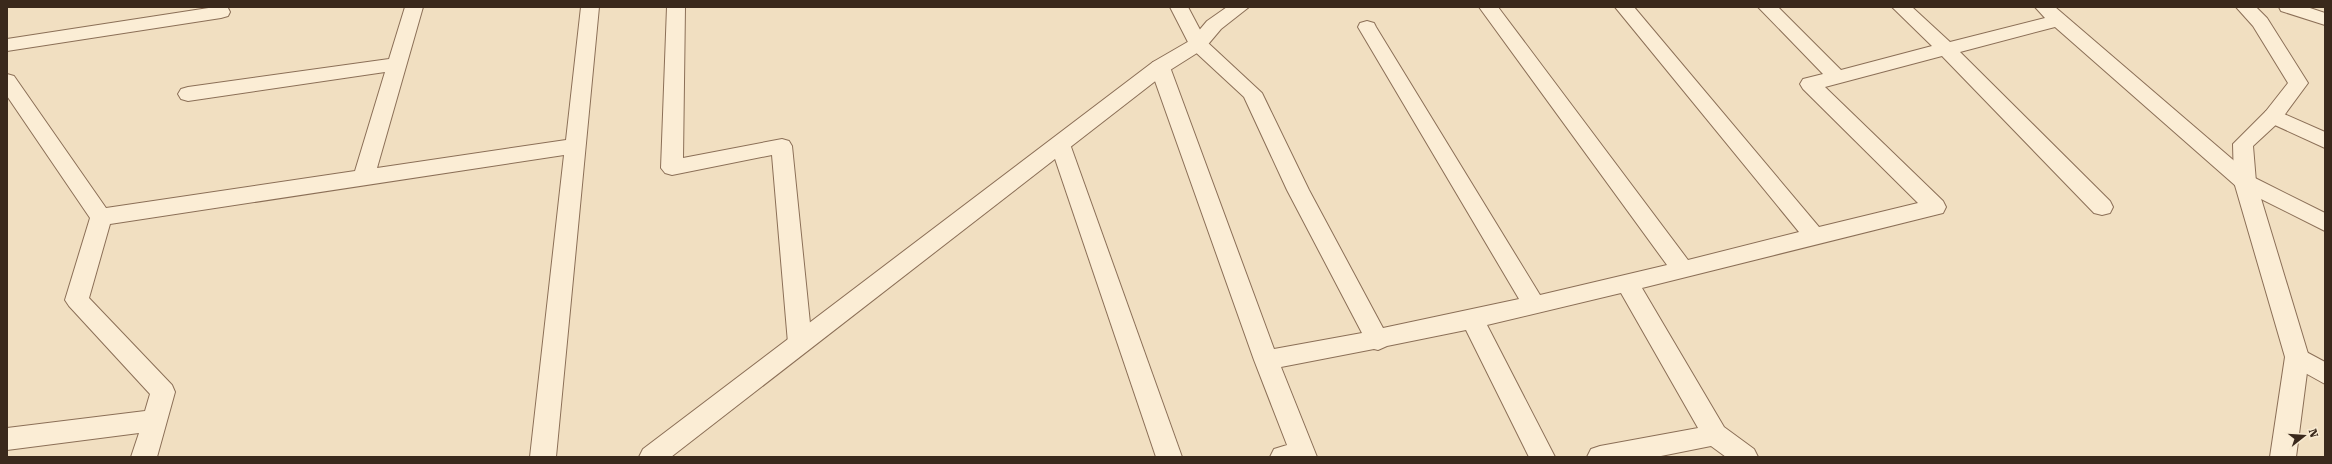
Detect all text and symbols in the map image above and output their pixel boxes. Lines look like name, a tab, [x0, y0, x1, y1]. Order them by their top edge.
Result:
north arrow	[2284, 416, 2324, 456]
text: N	[2306, 427, 2321, 440]

